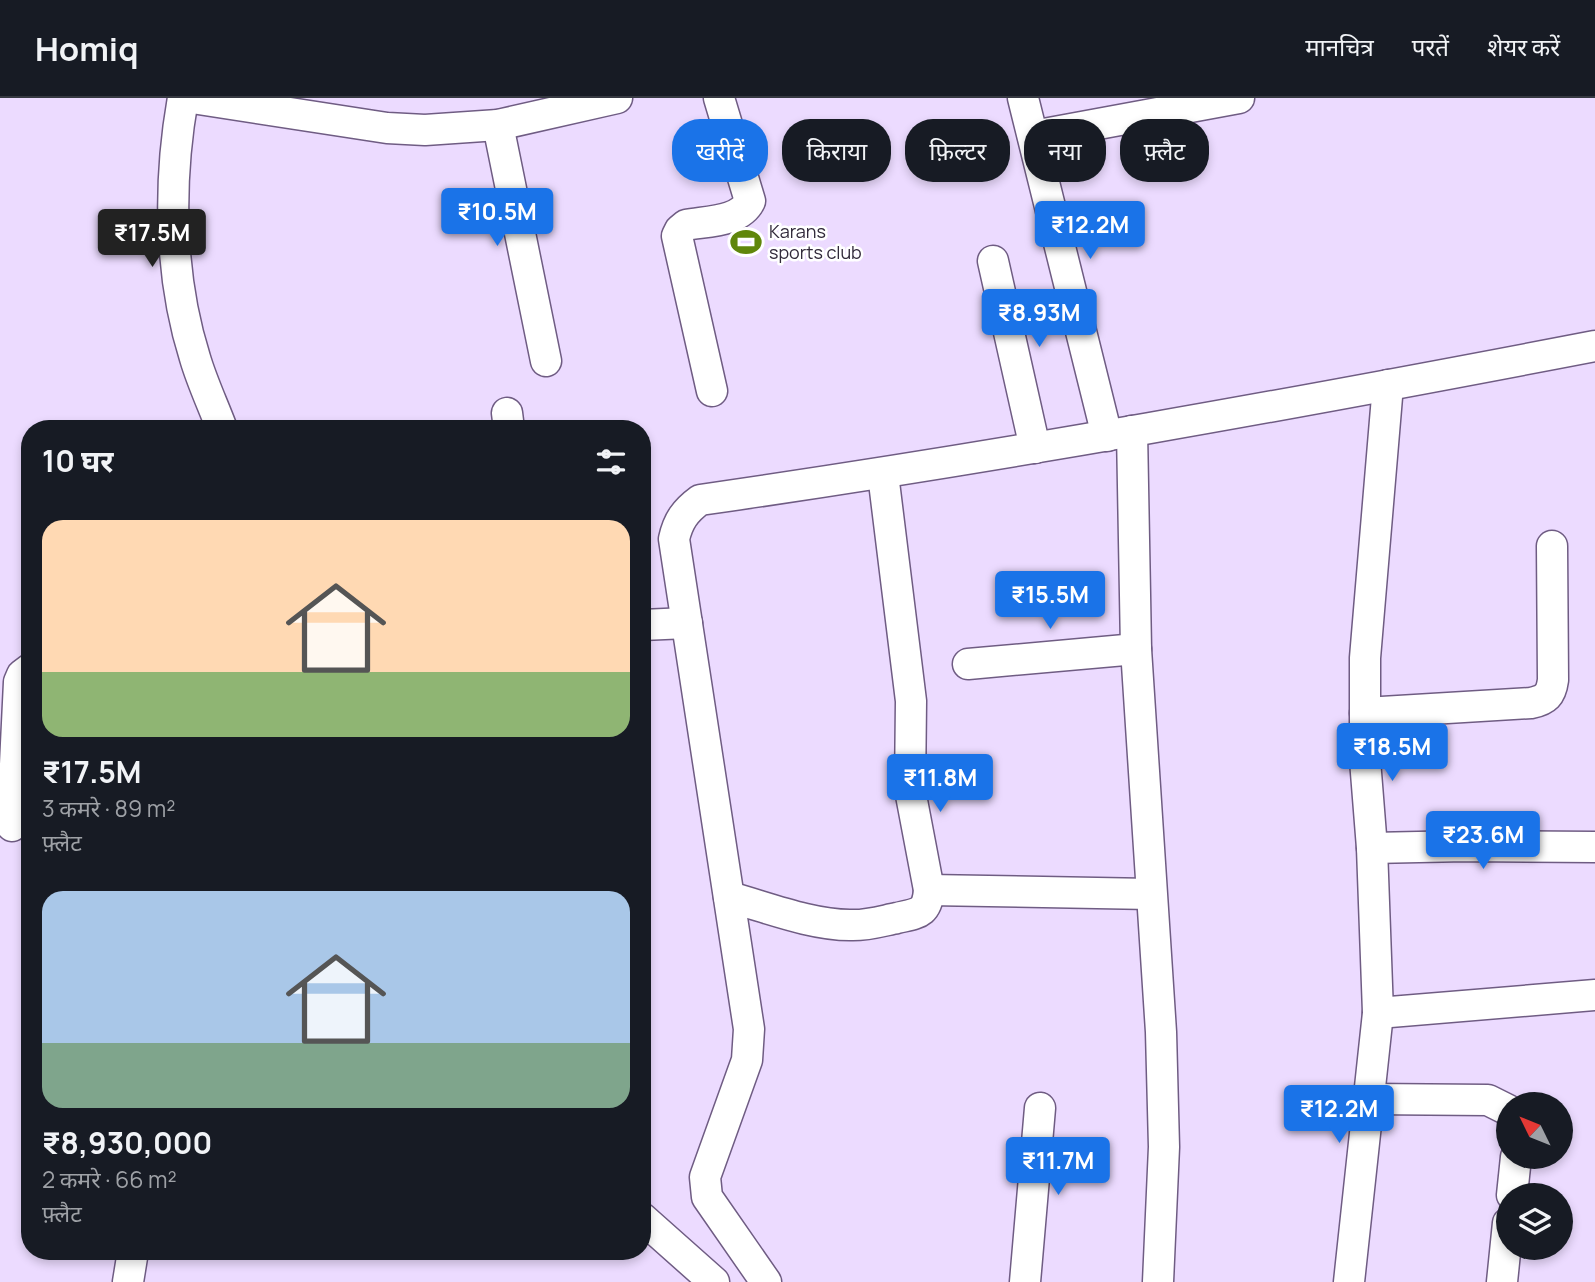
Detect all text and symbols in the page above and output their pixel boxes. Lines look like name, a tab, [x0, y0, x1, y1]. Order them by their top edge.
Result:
text: Homiq	[35, 26, 139, 71]
text: मानचित्र	[1305, 30, 1374, 63]
text: परतें	[1412, 30, 1449, 63]
text: शेयर करें	[1487, 30, 1560, 63]
chip: खरीदें	[672, 119, 768, 182]
chip: किराया	[782, 119, 891, 182]
chip: फ़िल्टर	[905, 119, 1010, 182]
chip: नया	[1024, 119, 1106, 182]
chip: फ़्लैट	[1120, 119, 1209, 182]
pin: ₹10.5M	[440, 188, 554, 248]
text: ₹10.5M	[457, 195, 537, 227]
pin: ₹12.2M	[1033, 202, 1147, 261]
text: ₹12.2M	[1051, 208, 1129, 240]
pin: ₹17.5M	[95, 209, 209, 269]
text: ₹17.5M	[114, 216, 190, 248]
place label: Karans sports club	[769, 219, 862, 264]
sports icon: Karans sports club	[729, 225, 763, 259]
pin: ₹8.93M	[982, 289, 1096, 349]
text: ₹8.93M	[998, 296, 1080, 328]
text: 10 घर	[42, 440, 114, 481]
icon: filters	[592, 443, 630, 481]
icon: home	[273, 565, 399, 691]
pin: ₹15.5M	[993, 572, 1107, 631]
text: ₹15.5M	[1011, 578, 1089, 610]
pin: ₹18.5M	[1335, 724, 1449, 783]
text: ₹18.5M	[1353, 730, 1431, 762]
text: ₹17.5M	[42, 751, 142, 792]
pin: ₹11.8M	[883, 754, 997, 814]
text: ₹11.8M	[903, 761, 977, 793]
text: 3 कमरे · 89 m²	[42, 792, 175, 824]
pin: ₹23.6M	[1426, 812, 1540, 871]
text: ₹23.6M	[1442, 818, 1524, 850]
text: फ़्लैट	[42, 826, 82, 858]
icon: home	[273, 936, 399, 1062]
pin: ₹12.2M	[1282, 1086, 1396, 1145]
text: ₹12.2M	[1300, 1092, 1378, 1124]
north arrow	[1496, 1092, 1573, 1169]
map controls	[1496, 1092, 1573, 1260]
text: ₹8,930,000	[42, 1122, 212, 1163]
pin: ₹11.7M	[1001, 1138, 1115, 1197]
text: ₹11.7M	[1022, 1144, 1094, 1176]
text: 2 कमरे · 66 m²	[42, 1163, 177, 1195]
button: layers	[1496, 1183, 1573, 1260]
text: फ़्लैट	[42, 1197, 82, 1229]

